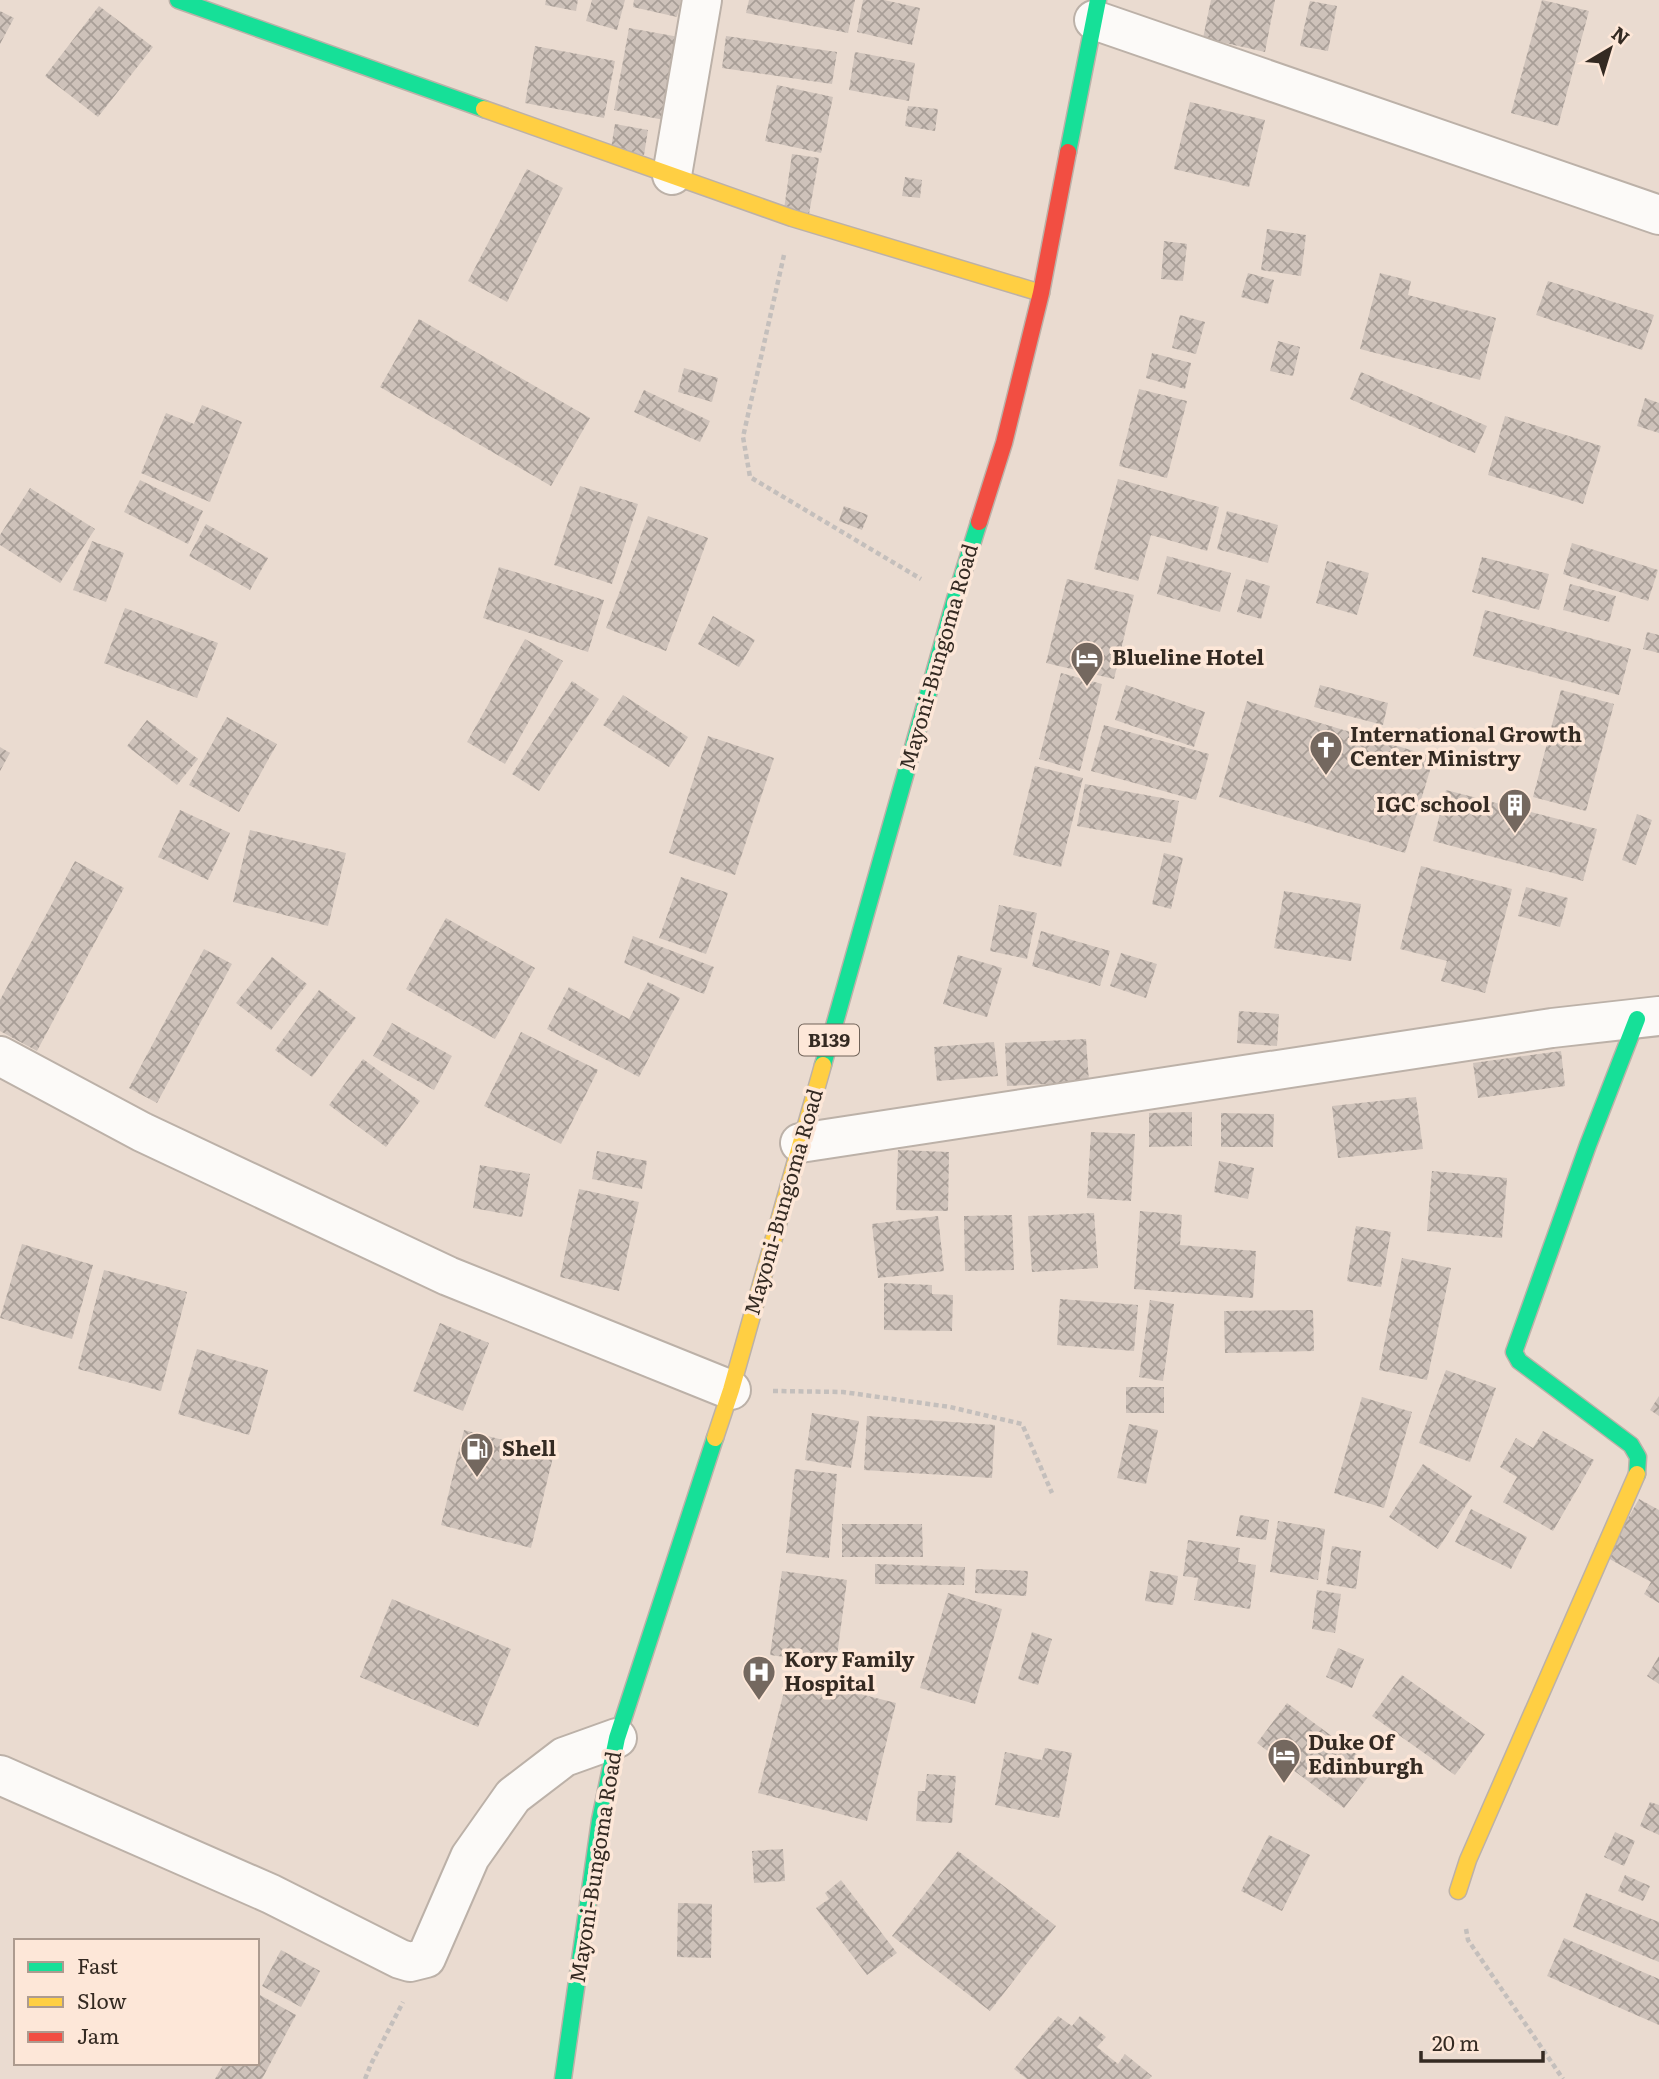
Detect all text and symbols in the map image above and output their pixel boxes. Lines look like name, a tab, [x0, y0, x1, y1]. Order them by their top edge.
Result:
north arrow	[1575, 14, 1645, 84]
text: N	[1606, 19, 1636, 51]
street label: Mayoni-Bungoma Road	[889, 539, 984, 773]
hotel icon: Blueline Hotel	[1068, 639, 1106, 688]
place label: Blueline Hotel	[1112, 640, 1265, 671]
place label: International Growth Center Ministry	[1350, 717, 1582, 772]
church icon: International Growth Center Ministry	[1307, 728, 1345, 777]
building icon: IGC school	[1496, 786, 1534, 835]
place label: IGC school	[1376, 787, 1490, 818]
road number: B139	[799, 1024, 859, 1056]
street label: Mayoni-Bungoma Road	[734, 1084, 829, 1318]
fuel station icon: Shell	[458, 1430, 496, 1479]
place label: Shell	[502, 1431, 557, 1462]
place label: Kory Family Hospital	[784, 1642, 914, 1697]
hospital icon: Kory Family Hospital	[740, 1653, 778, 1702]
place label: Duke Of Edinburgh	[1308, 1725, 1424, 1780]
hotel icon: Duke Of Edinburgh	[1265, 1736, 1303, 1785]
street label: Mayoni-Bungoma Road	[560, 1748, 627, 1985]
legend	[14, 1939, 259, 2065]
text: Fast	[77, 1949, 118, 1980]
text: Slow	[77, 1984, 127, 2015]
text: Jam	[77, 2019, 119, 2050]
scale bar	[1421, 2020, 1544, 2064]
text: 20 m	[1432, 2026, 1479, 2057]

